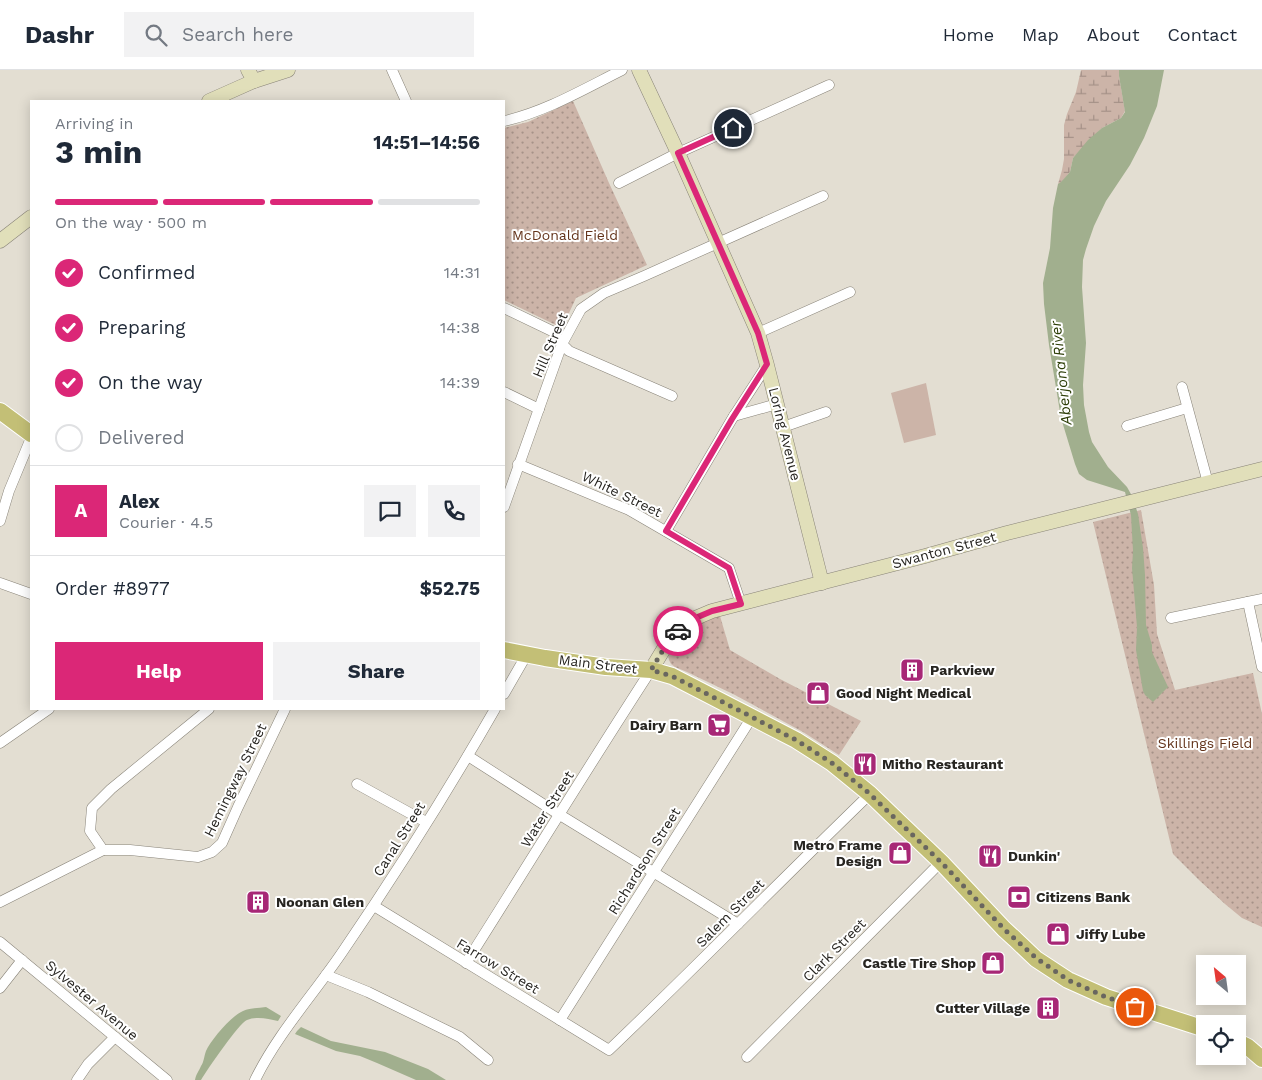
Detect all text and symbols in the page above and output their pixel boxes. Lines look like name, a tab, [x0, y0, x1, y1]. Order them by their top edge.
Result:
search box	[124, 12, 474, 57]
text: Dashr	[25, 21, 94, 49]
icon: search	[142, 21, 170, 49]
text: Search here	[182, 23, 293, 46]
text: Home	[943, 24, 994, 45]
text: Map	[1022, 24, 1059, 45]
text: About	[1087, 24, 1139, 45]
text: Contact	[1167, 24, 1237, 45]
pin	[712, 107, 754, 149]
text: Arriving in	[55, 114, 133, 133]
icon: home	[719, 114, 747, 142]
text: 14:51–14:56	[373, 131, 480, 154]
text: 3 min	[55, 133, 142, 171]
text: On the way · 500 m	[55, 213, 207, 232]
park label: McDonald Field	[512, 227, 618, 243]
icon: check	[55, 259, 83, 287]
text: Confirmed	[98, 261, 195, 284]
text: 14:31	[444, 263, 480, 282]
street label: Hill Street	[529, 310, 571, 380]
icon: check	[55, 314, 83, 342]
text: Preparing	[98, 316, 185, 339]
text: 14:38	[440, 318, 480, 337]
water label: Aberjona River	[1046, 319, 1076, 427]
icon: check	[55, 369, 83, 397]
text: On the way	[98, 371, 202, 394]
text: 14:39	[440, 373, 480, 392]
street label: Loring Avenue	[766, 386, 804, 482]
text: Delivered	[98, 426, 185, 449]
street label: White Street	[580, 468, 665, 520]
button: chat	[364, 485, 416, 537]
button: phone	[428, 485, 480, 537]
text: Alex	[119, 490, 160, 513]
text: A	[75, 499, 87, 522]
text: Courier · 4.5	[119, 513, 213, 532]
street label: Swanton Street	[890, 528, 998, 572]
text: Order #8977	[55, 577, 170, 600]
text: $52.75	[420, 577, 480, 600]
courier	[653, 606, 703, 656]
icon: car	[664, 617, 692, 645]
button: Help	[55, 642, 263, 700]
button: Share	[273, 642, 480, 700]
street label: Main Street	[558, 651, 638, 677]
building icon: Parkview	[899, 657, 925, 683]
place label: Parkview	[930, 662, 995, 678]
shop icon: Good Night Medical	[805, 680, 831, 706]
place label: Good Night Medical	[836, 685, 971, 701]
supermarket icon: Dairy Barn	[706, 712, 732, 738]
place label: Dairy Barn	[630, 717, 702, 733]
street label: Hemingway Street	[201, 721, 269, 839]
park label: Skillings Field	[1158, 735, 1252, 751]
restaurant icon: Mitho Restaurant	[852, 751, 878, 777]
place label: Mitho Restaurant	[882, 756, 1003, 772]
street label: Water Street	[517, 768, 577, 850]
street label: Canal Street	[370, 799, 428, 879]
street label: Richardson Street	[605, 804, 683, 917]
place label: Metro Frame Design	[793, 837, 882, 869]
shop icon: Metro Frame Design	[887, 840, 913, 866]
restaurant icon: Dunkin'	[977, 843, 1003, 869]
place label: Dunkin'	[1008, 848, 1060, 864]
street label: Salem Street	[693, 876, 767, 950]
bank icon: Citizens Bank	[1006, 884, 1032, 910]
building icon: Noonan Glen	[245, 889, 271, 915]
place label: Citizens Bank	[1036, 889, 1131, 905]
place label: Noonan Glen	[276, 894, 364, 910]
street label: Clark Street	[799, 915, 869, 985]
shop icon: Jiffy Lube	[1045, 921, 1071, 947]
place label: Jiffy Lube	[1076, 926, 1146, 942]
street label: Farrow Street	[454, 935, 542, 997]
shop icon: Castle Tire Shop	[980, 950, 1006, 976]
place label: Castle Tire Shop	[862, 955, 976, 971]
north arrow	[1196, 955, 1246, 1005]
map controls	[1196, 955, 1246, 1065]
street label: Sylvester Avenue	[43, 957, 141, 1043]
pin	[1114, 986, 1156, 1028]
icon: bag	[1121, 993, 1149, 1021]
building icon: Cutter Village	[1035, 995, 1061, 1021]
place label: Cutter Village	[936, 1000, 1030, 1016]
button: locate	[1196, 1015, 1246, 1065]

